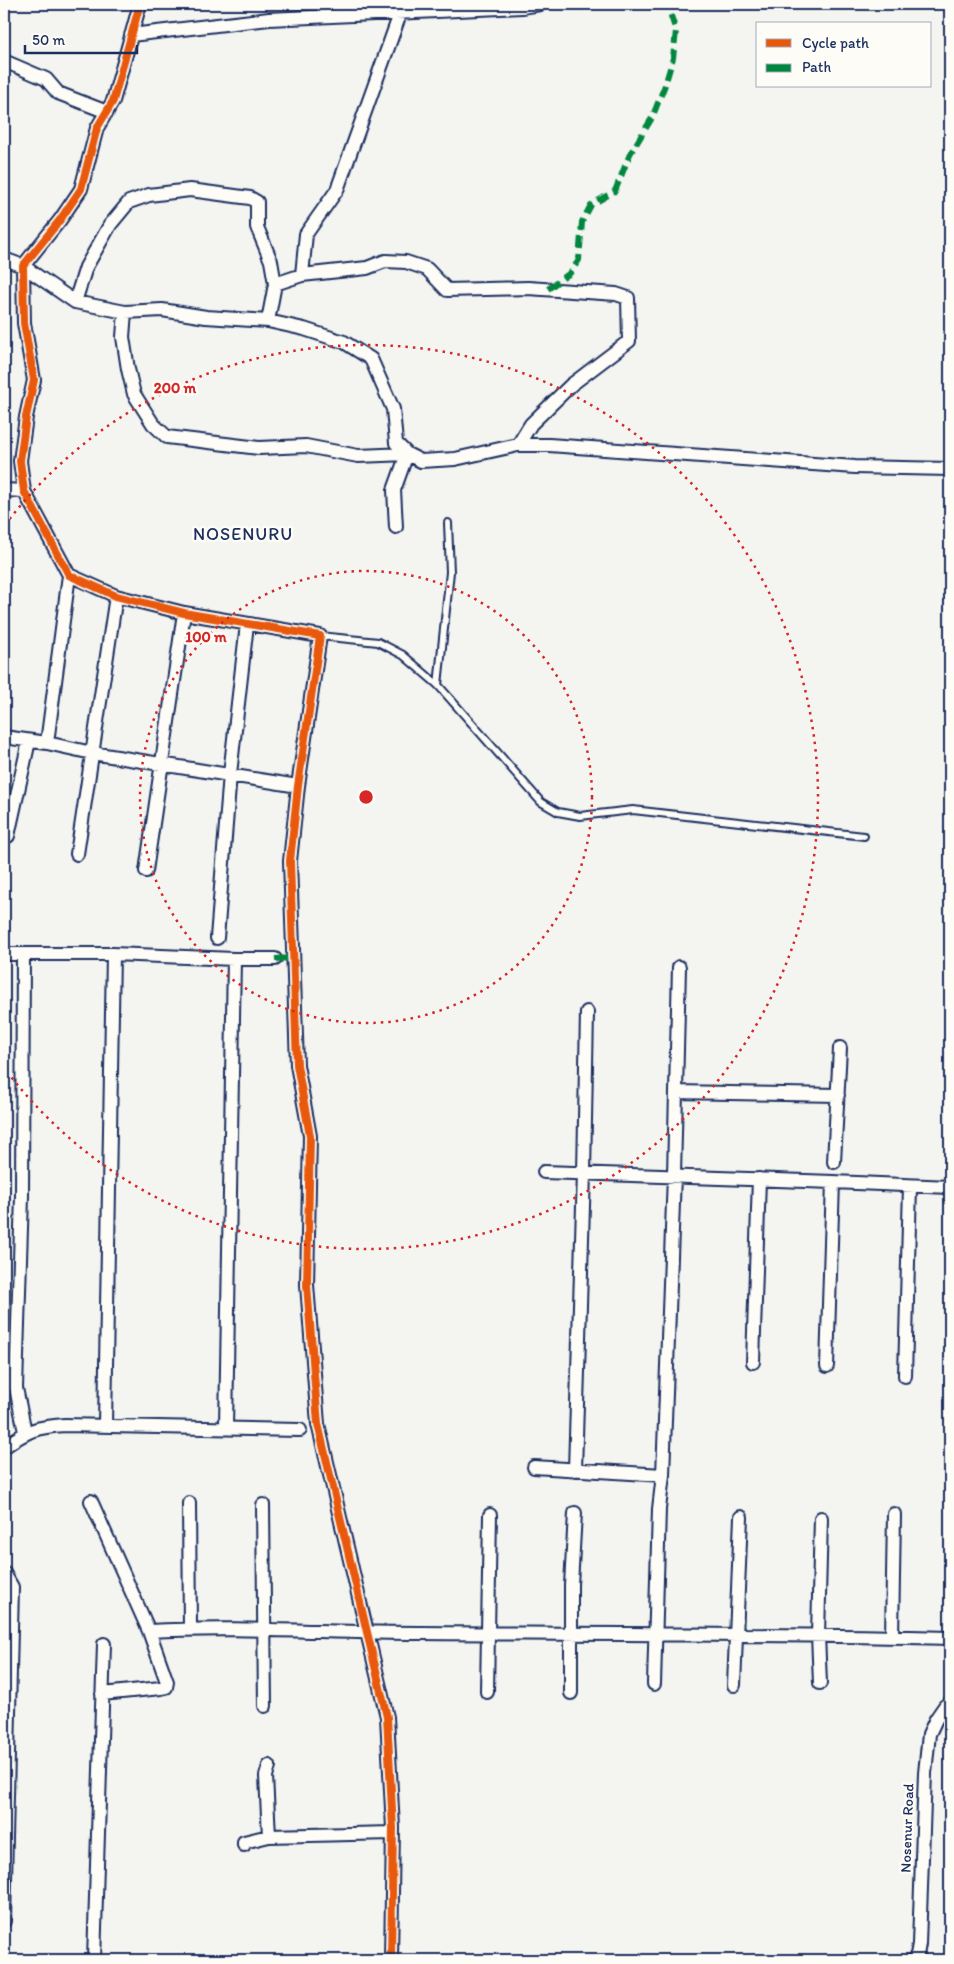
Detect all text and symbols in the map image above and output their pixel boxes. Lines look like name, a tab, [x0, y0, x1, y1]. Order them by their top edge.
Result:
scale bar	[25, 22, 138, 54]
legend	[756, 22, 932, 88]
text: 50 m	[32, 31, 65, 49]
text: Cycle path	[802, 34, 869, 52]
text: Path	[802, 58, 831, 76]
text: 200 m	[154, 379, 197, 397]
district label: NOSENURU	[193, 523, 293, 545]
text: 100 m	[185, 628, 227, 646]
centre of rings	[357, 788, 375, 806]
street label: Nosenur Road	[896, 1782, 918, 1873]

